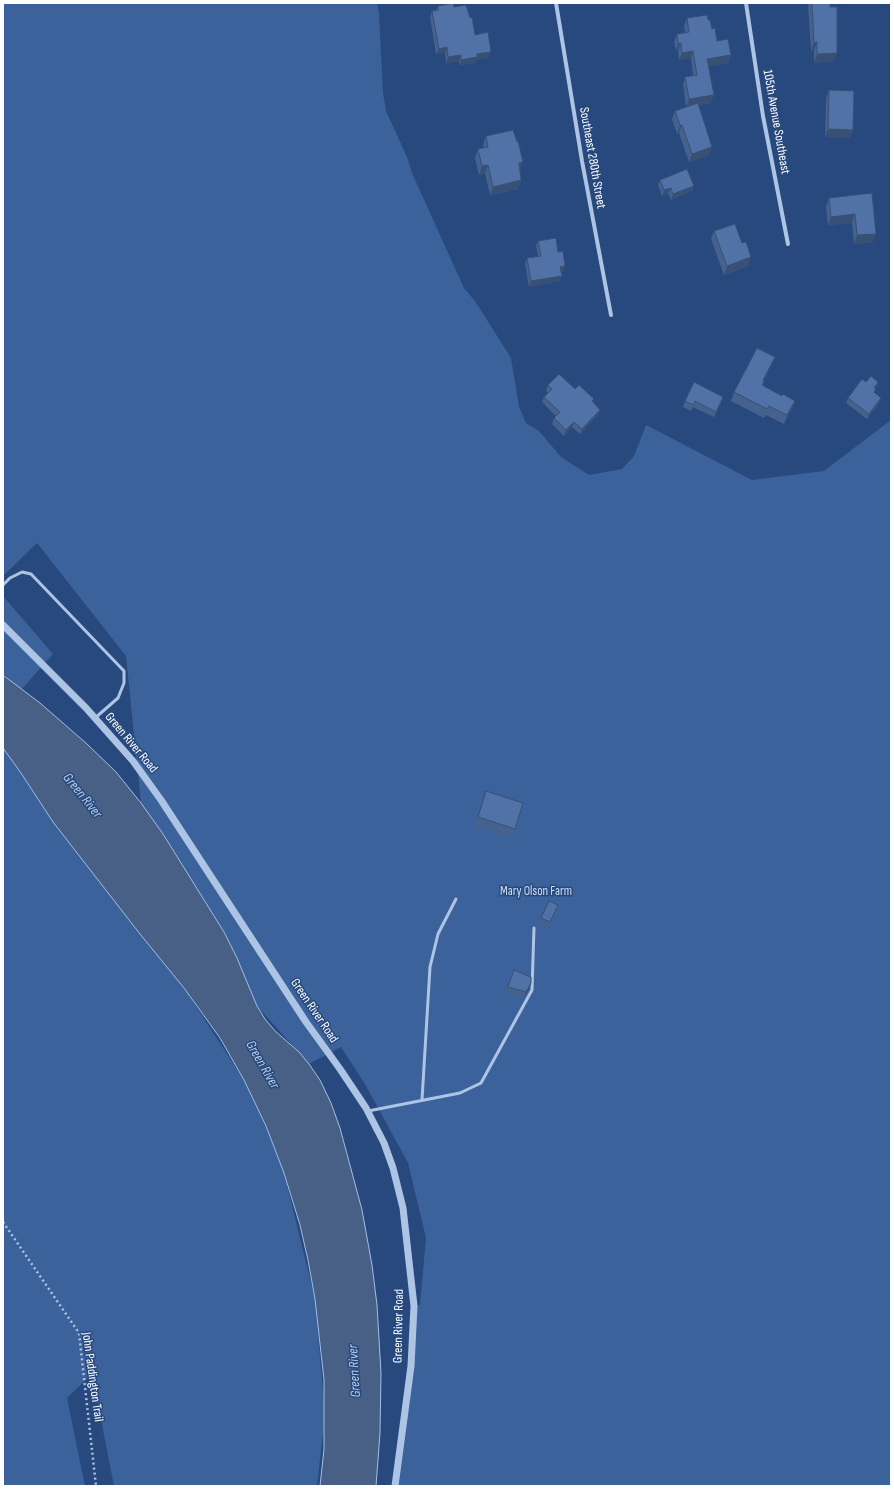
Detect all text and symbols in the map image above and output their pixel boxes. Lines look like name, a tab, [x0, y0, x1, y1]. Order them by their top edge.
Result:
street label: 105th Avenue Southeast	[759, 69, 793, 175]
street label: Southeast 280th Street	[575, 106, 609, 210]
street label: Green River Road	[101, 710, 161, 776]
water label: Green River	[59, 770, 105, 822]
park label: Mary Olson Farm	[500, 884, 572, 900]
street label: Green River Road	[287, 976, 341, 1046]
water label: Green River	[241, 1038, 283, 1092]
street label: Green River Road	[391, 1289, 407, 1363]
street label: John Paddington Trail	[78, 1331, 106, 1423]
water label: Green River	[345, 1344, 365, 1398]

